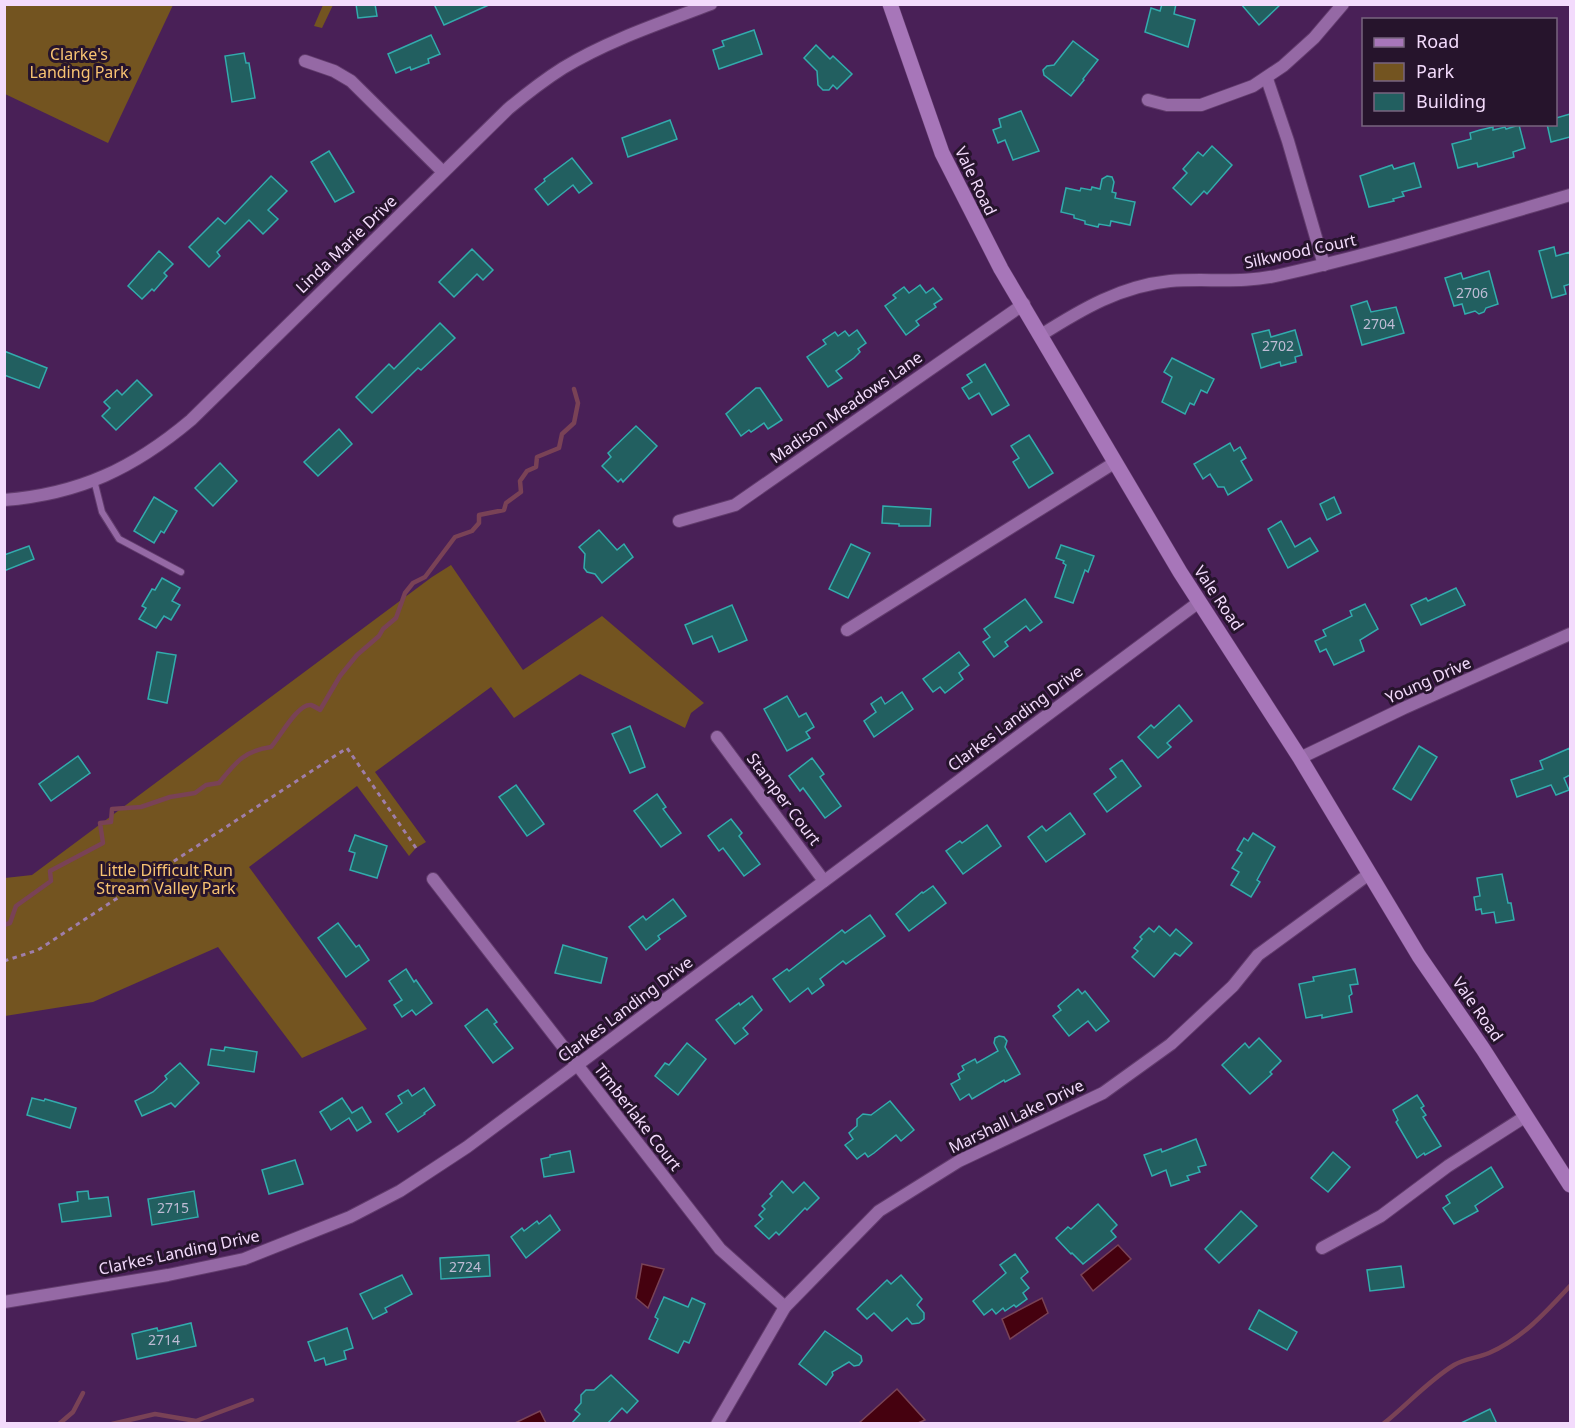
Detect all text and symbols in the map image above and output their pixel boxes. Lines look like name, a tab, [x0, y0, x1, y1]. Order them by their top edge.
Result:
legend	[1362, 18, 1557, 126]
text: Road	[1416, 29, 1459, 53]
park label: Clarke's Landing Park	[30, 43, 129, 83]
text: Park	[1416, 59, 1454, 83]
text: Building	[1416, 89, 1486, 113]
street label: Vale Road	[950, 143, 1002, 219]
street label: Linda Marie Drive	[291, 190, 401, 298]
street label: Silkwood Court	[1242, 228, 1358, 274]
house number: 2706	[1456, 283, 1488, 302]
house number: 2704	[1363, 314, 1395, 333]
house number: 2702	[1262, 336, 1294, 355]
street label: Madison Meadows Lane	[765, 346, 927, 468]
street label: Vale Road	[1189, 561, 1249, 635]
street label: Young Drive	[1382, 651, 1474, 709]
street label: Clarkes Landing Drive	[943, 660, 1087, 776]
street label: Stamper Court	[742, 748, 826, 850]
park label: Little Difficult Run Stream Valley Park	[96, 859, 236, 899]
street label: Clarkes Landing Drive	[553, 951, 697, 1067]
street label: Vale Road	[1448, 972, 1508, 1046]
street label: Timberlake Court	[589, 1059, 687, 1175]
street label: Marshall Lake Drive	[945, 1074, 1087, 1158]
house number: 2715	[157, 1198, 189, 1217]
street label: Clarkes Landing Drive	[97, 1224, 261, 1280]
house number: 2724	[449, 1257, 481, 1276]
house number: 2714	[148, 1330, 180, 1349]

